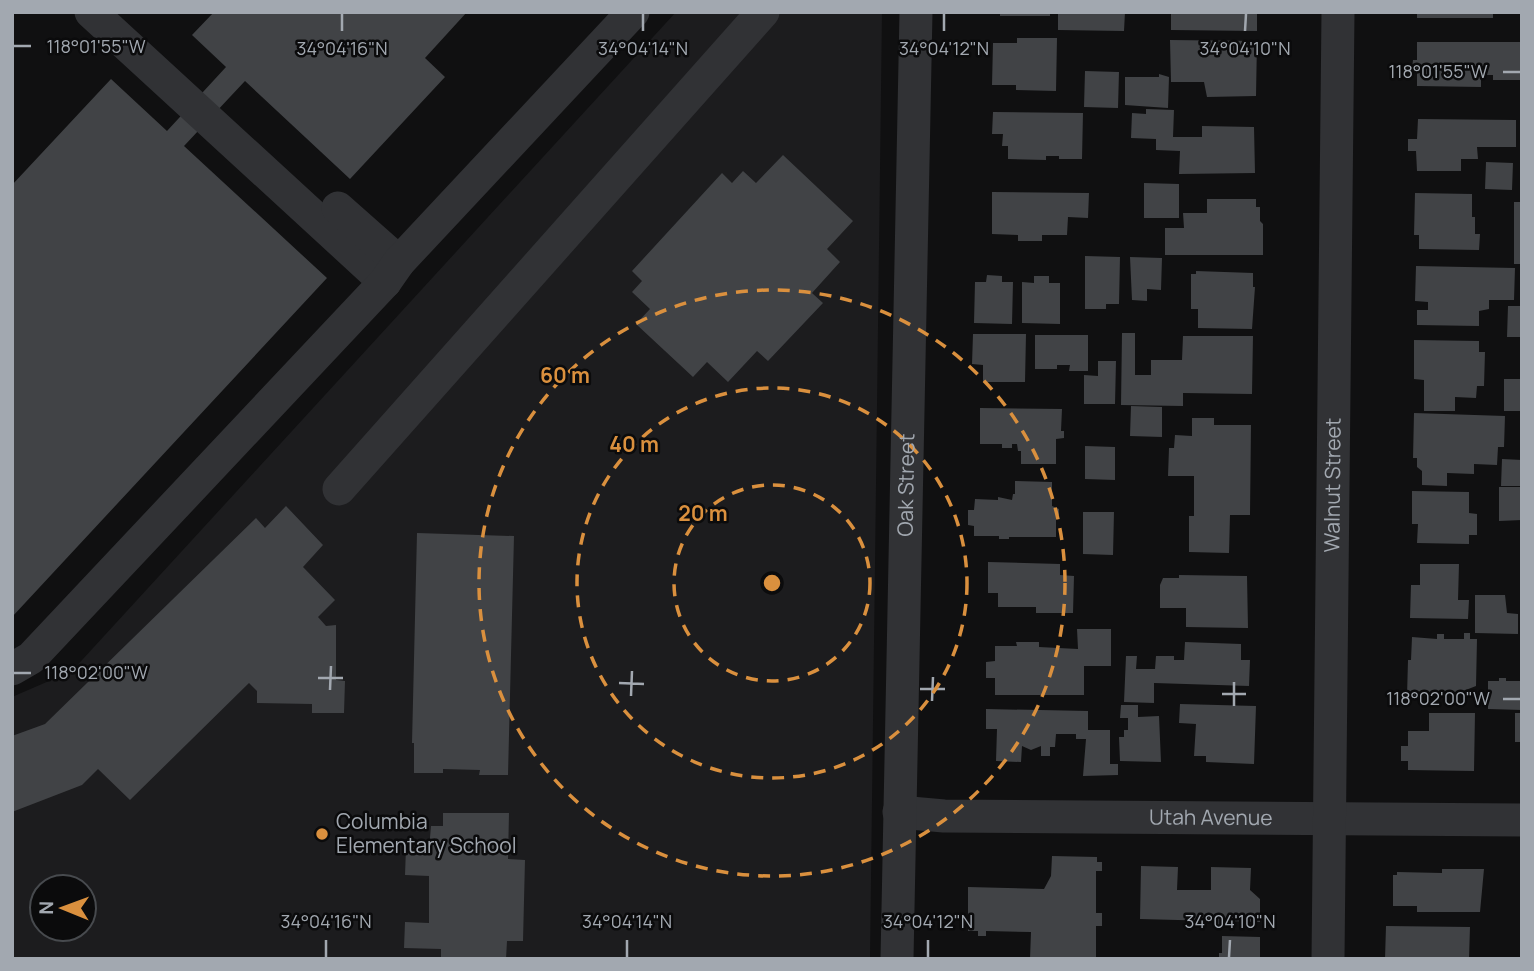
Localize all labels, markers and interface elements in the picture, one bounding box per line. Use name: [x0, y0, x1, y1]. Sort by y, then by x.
text: 118°01'55"W: [46, 34, 146, 58]
text: 34°04'16"N: [296, 36, 388, 60]
text: 34°04'14"N: [598, 36, 688, 60]
text: 34°04'12"N: [899, 36, 989, 60]
text: 34°04'10"N: [1200, 36, 1290, 60]
text: 118°01'55"W: [1388, 59, 1488, 83]
text: 60 m: [540, 361, 590, 389]
street label: Walnut Street: [1317, 418, 1347, 552]
text: 40 m: [609, 430, 659, 458]
street label: Oak Street: [890, 433, 921, 537]
text: 20 m: [678, 499, 728, 527]
centre of rings: [760, 571, 784, 595]
text: 118°02'00"W: [44, 660, 148, 684]
text: 118°02'00"W: [1386, 686, 1490, 710]
street label: Utah Avenue: [1149, 802, 1273, 831]
place label: Columbia Elementary School: [336, 807, 517, 859]
marker: Columbia Elementary School: [314, 826, 330, 842]
north arrow: [28, 873, 98, 943]
text: N: [33, 901, 59, 915]
text: 34°04'16"N: [280, 909, 372, 933]
text: 34°04'14"N: [582, 909, 672, 933]
text: 34°04'12"N: [883, 909, 973, 933]
text: 34°04'10"N: [1185, 909, 1275, 933]

